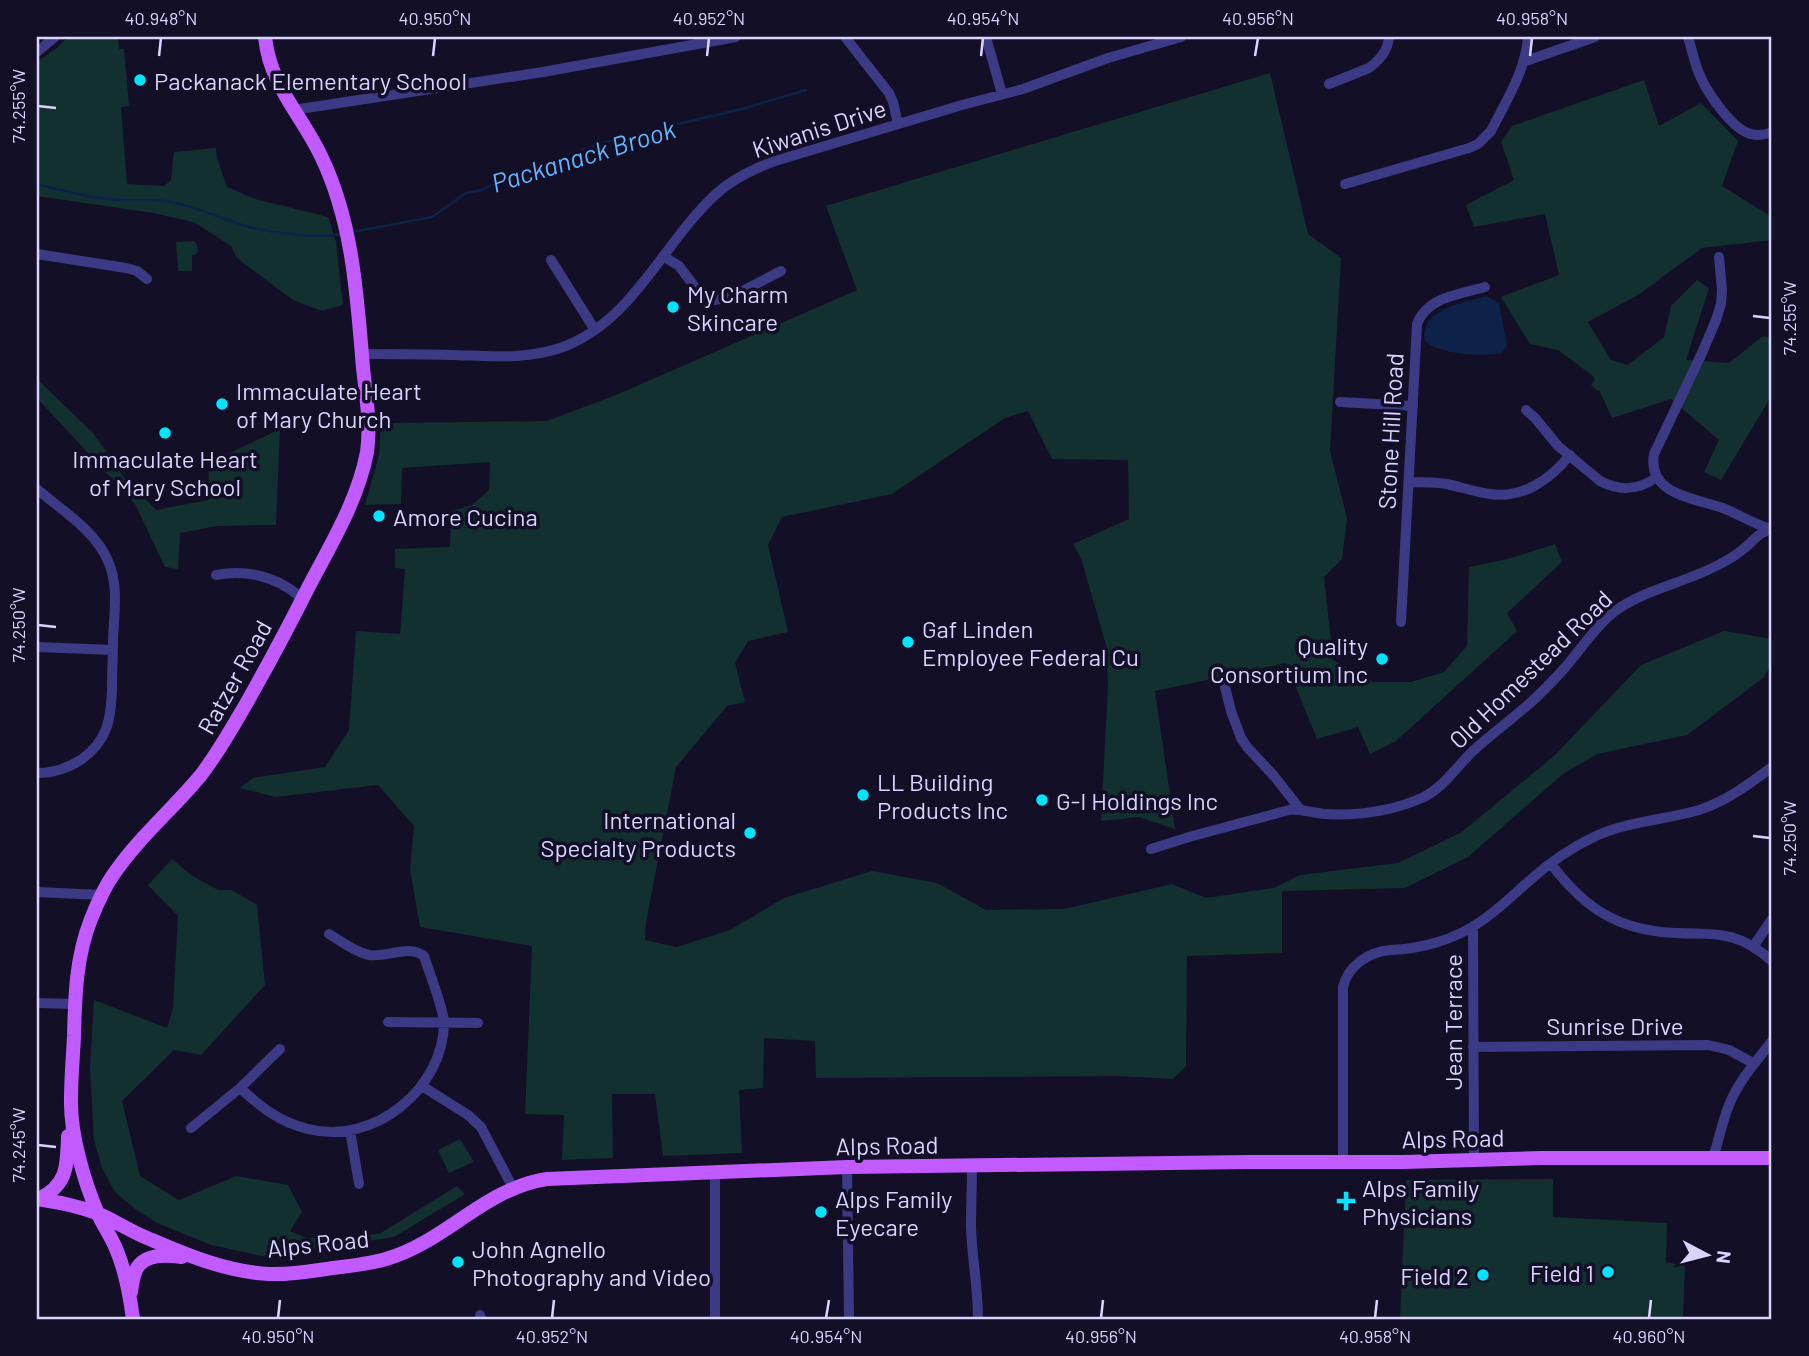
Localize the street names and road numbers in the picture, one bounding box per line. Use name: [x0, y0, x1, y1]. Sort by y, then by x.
street label: Kiwanis Drive: [748, 93, 890, 163]
street label: Stone Hill Road: [1371, 352, 1409, 510]
street label: Old Homestead Road: [1443, 584, 1617, 754]
street label: Ratzer Road: [191, 615, 277, 739]
street label: Jean Terrace: [1438, 954, 1467, 1090]
street label: Sunrise Drive: [1546, 1011, 1684, 1040]
street label: Alps Road: [1401, 1123, 1505, 1153]
street label: Alps Road: [835, 1130, 939, 1160]
street label: Alps Road: [265, 1223, 371, 1263]

